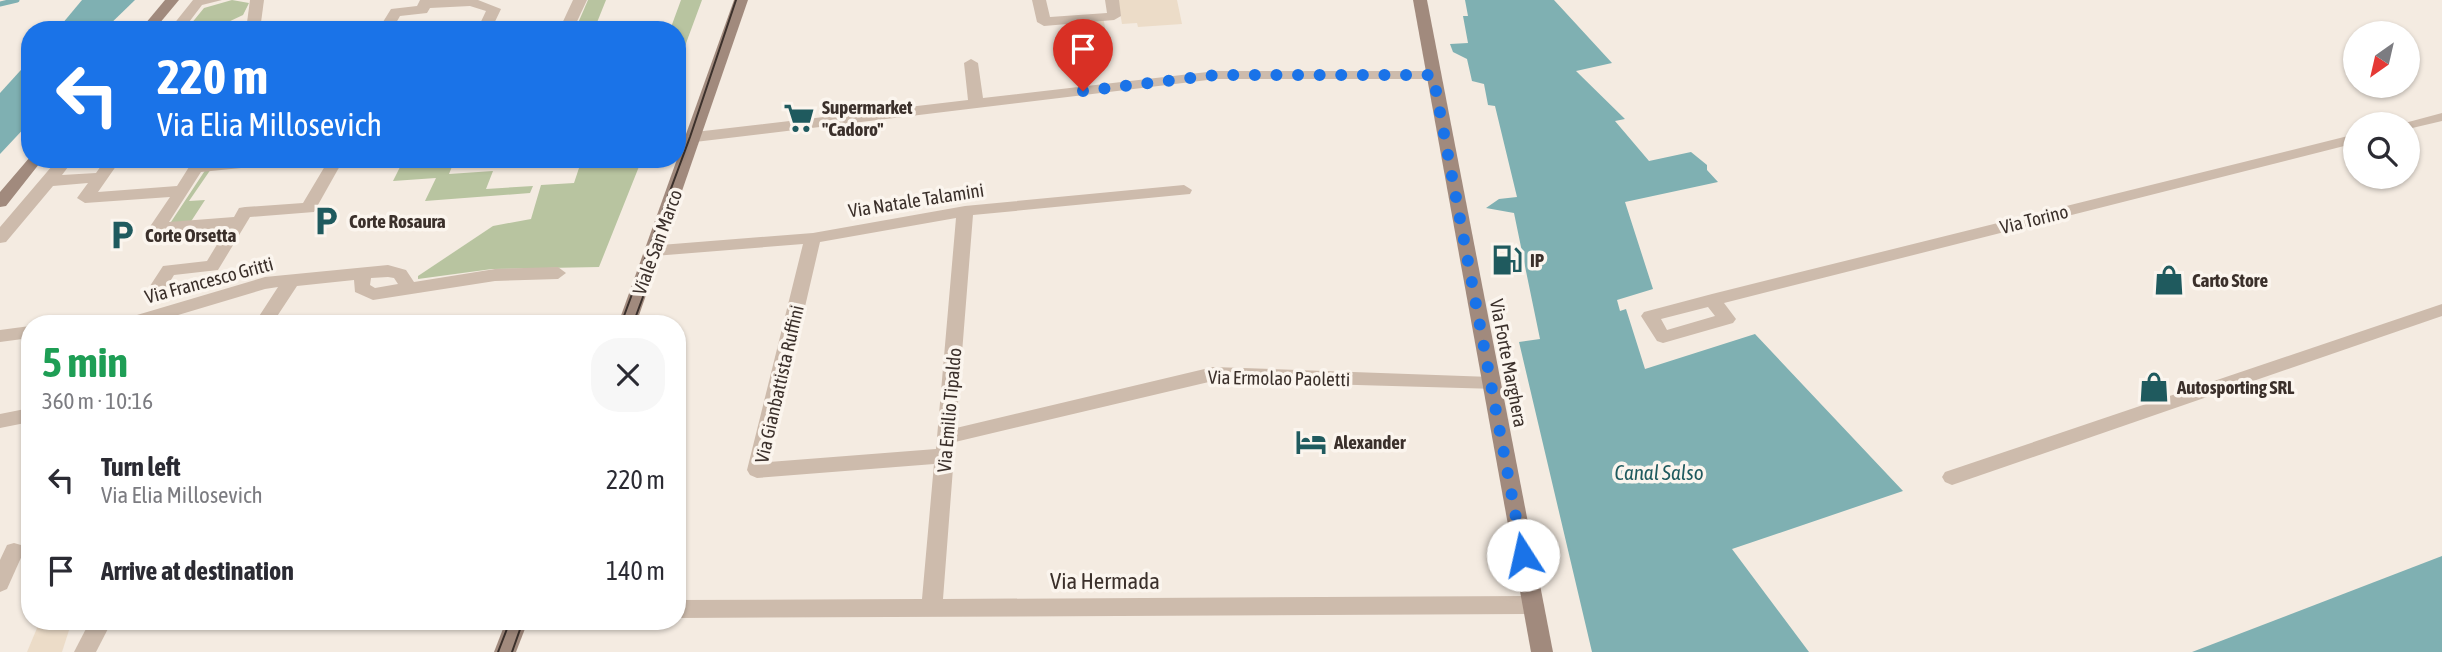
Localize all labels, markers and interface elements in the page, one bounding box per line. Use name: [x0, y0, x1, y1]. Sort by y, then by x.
pin: [1053, 19, 1113, 91]
north arrow: [2343, 21, 2420, 98]
map controls: [2343, 21, 2420, 189]
icon: arrive: [1064, 30, 1102, 68]
text: 220 m: [157, 48, 268, 104]
icon: left: [42, 49, 133, 140]
place label: Supermarket "Cadoro": [822, 96, 913, 140]
supermarket icon: Supermarket "Cadoro": [782, 101, 816, 135]
text: Via Elia Millosevich: [157, 106, 382, 143]
button: search: [2343, 112, 2420, 189]
street label: Via Natale Talamini: [847, 178, 985, 222]
street label: Viale San Marco: [628, 186, 686, 298]
street label: Via Torino: [1998, 200, 2070, 238]
parking icon: Corte Rosaura: [309, 204, 343, 238]
place label: Corte Rosaura: [349, 210, 446, 232]
parking icon: Corte Orsetta: [105, 218, 139, 252]
place label: Corte Orsetta: [145, 224, 236, 246]
fuel station icon: IP: [1490, 243, 1524, 277]
place label: IP: [1530, 249, 1545, 271]
street label: Via Francesco Gritti: [142, 252, 276, 308]
shop icon: Carto Store: [2152, 263, 2186, 297]
place label: Carto Store: [2192, 269, 2268, 291]
street label: Via Forte Marghera: [1486, 297, 1532, 429]
street label: Via Gianbattista Ruffini: [750, 303, 808, 465]
text: 5 min: [42, 338, 128, 386]
button: close: [591, 338, 665, 412]
street label: Via Emilio Tipaldo: [933, 347, 965, 473]
street label: Via Ermolao Paoletti: [1208, 366, 1350, 390]
shop icon: Autosporting SRL: [2137, 370, 2171, 404]
place label: Autosporting SRL: [2176, 376, 2295, 398]
text: 360 m · 10:16: [42, 388, 153, 414]
hotel icon: Alexander: [1294, 425, 1328, 459]
place label: Alexander: [1333, 431, 1406, 453]
text: Turn left: [101, 452, 181, 482]
water label: Canal Salso: [1614, 460, 1704, 484]
icon: left: [42, 461, 80, 499]
text: 220 m: [606, 465, 665, 495]
text: Via Elia Millosevich: [101, 482, 263, 508]
position arrow: [1486, 518, 1560, 592]
icon: arrive: [42, 552, 80, 590]
text: Arrive at destination: [101, 556, 294, 586]
text: 140 m: [606, 556, 665, 586]
street label: Via Hermada: [1050, 568, 1160, 594]

